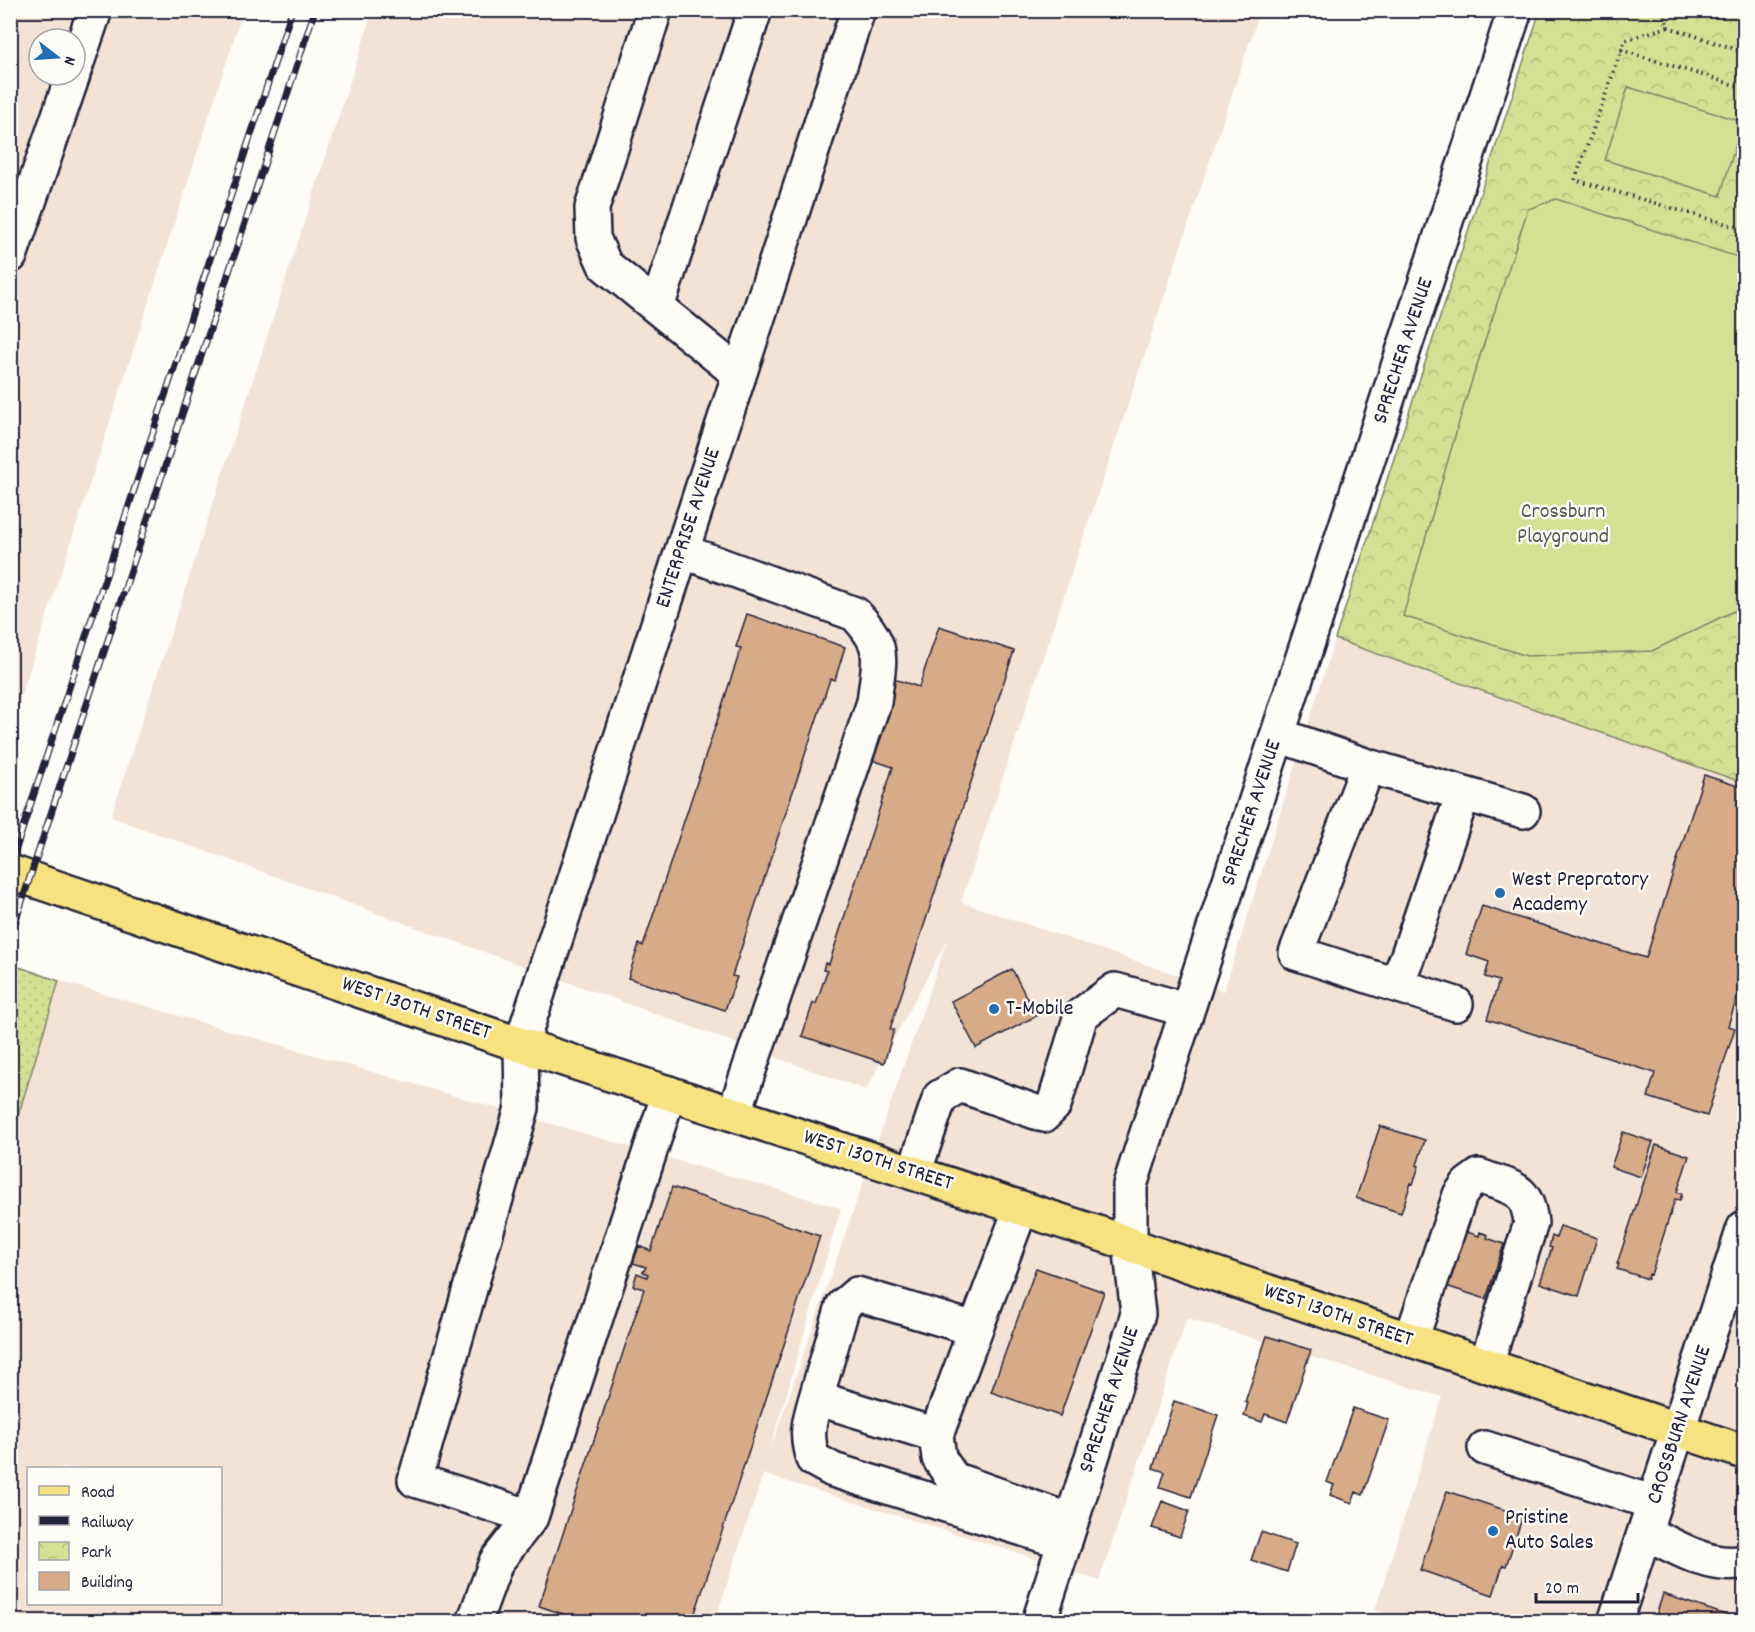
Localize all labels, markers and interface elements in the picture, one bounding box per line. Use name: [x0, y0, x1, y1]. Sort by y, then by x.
north arrow: [27, 27, 87, 87]
text: N: [57, 54, 81, 68]
street label: SPRECHER AVENUE: [1366, 274, 1442, 428]
street label: ENTERPRISE AVENUE: [649, 444, 729, 612]
park label: Crossburn Playground: [1517, 497, 1609, 553]
street label: SPRECHER AVENUE: [1214, 736, 1290, 890]
place label: West Prepratory Academy: [1512, 865, 1649, 921]
marker: West Prepratory Academy: [1493, 886, 1507, 900]
street label: WEST 130TH STREET: [337, 969, 495, 1049]
place label: T-Mobile: [1006, 994, 1073, 1025]
marker: T-Mobile: [987, 1002, 1001, 1016]
street label: WEST 130TH STREET: [799, 1122, 957, 1200]
street label: WEST 130TH STREET: [1259, 1276, 1417, 1356]
street label: SPRECHER AVENUE: [1072, 1323, 1148, 1477]
street label: CROSSBURN AVENUE: [1640, 1342, 1720, 1508]
legend: [27, 1467, 222, 1605]
text: Road: [81, 1481, 115, 1506]
place label: Pristine Auto Sales: [1505, 1503, 1594, 1559]
text: Railway: [81, 1511, 134, 1536]
marker: Pristine Auto Sales: [1486, 1524, 1500, 1538]
text: Park: [81, 1541, 112, 1566]
scale bar: [1536, 1566, 1638, 1604]
text: Building: [81, 1571, 133, 1596]
text: 20 m: [1545, 1577, 1579, 1602]

